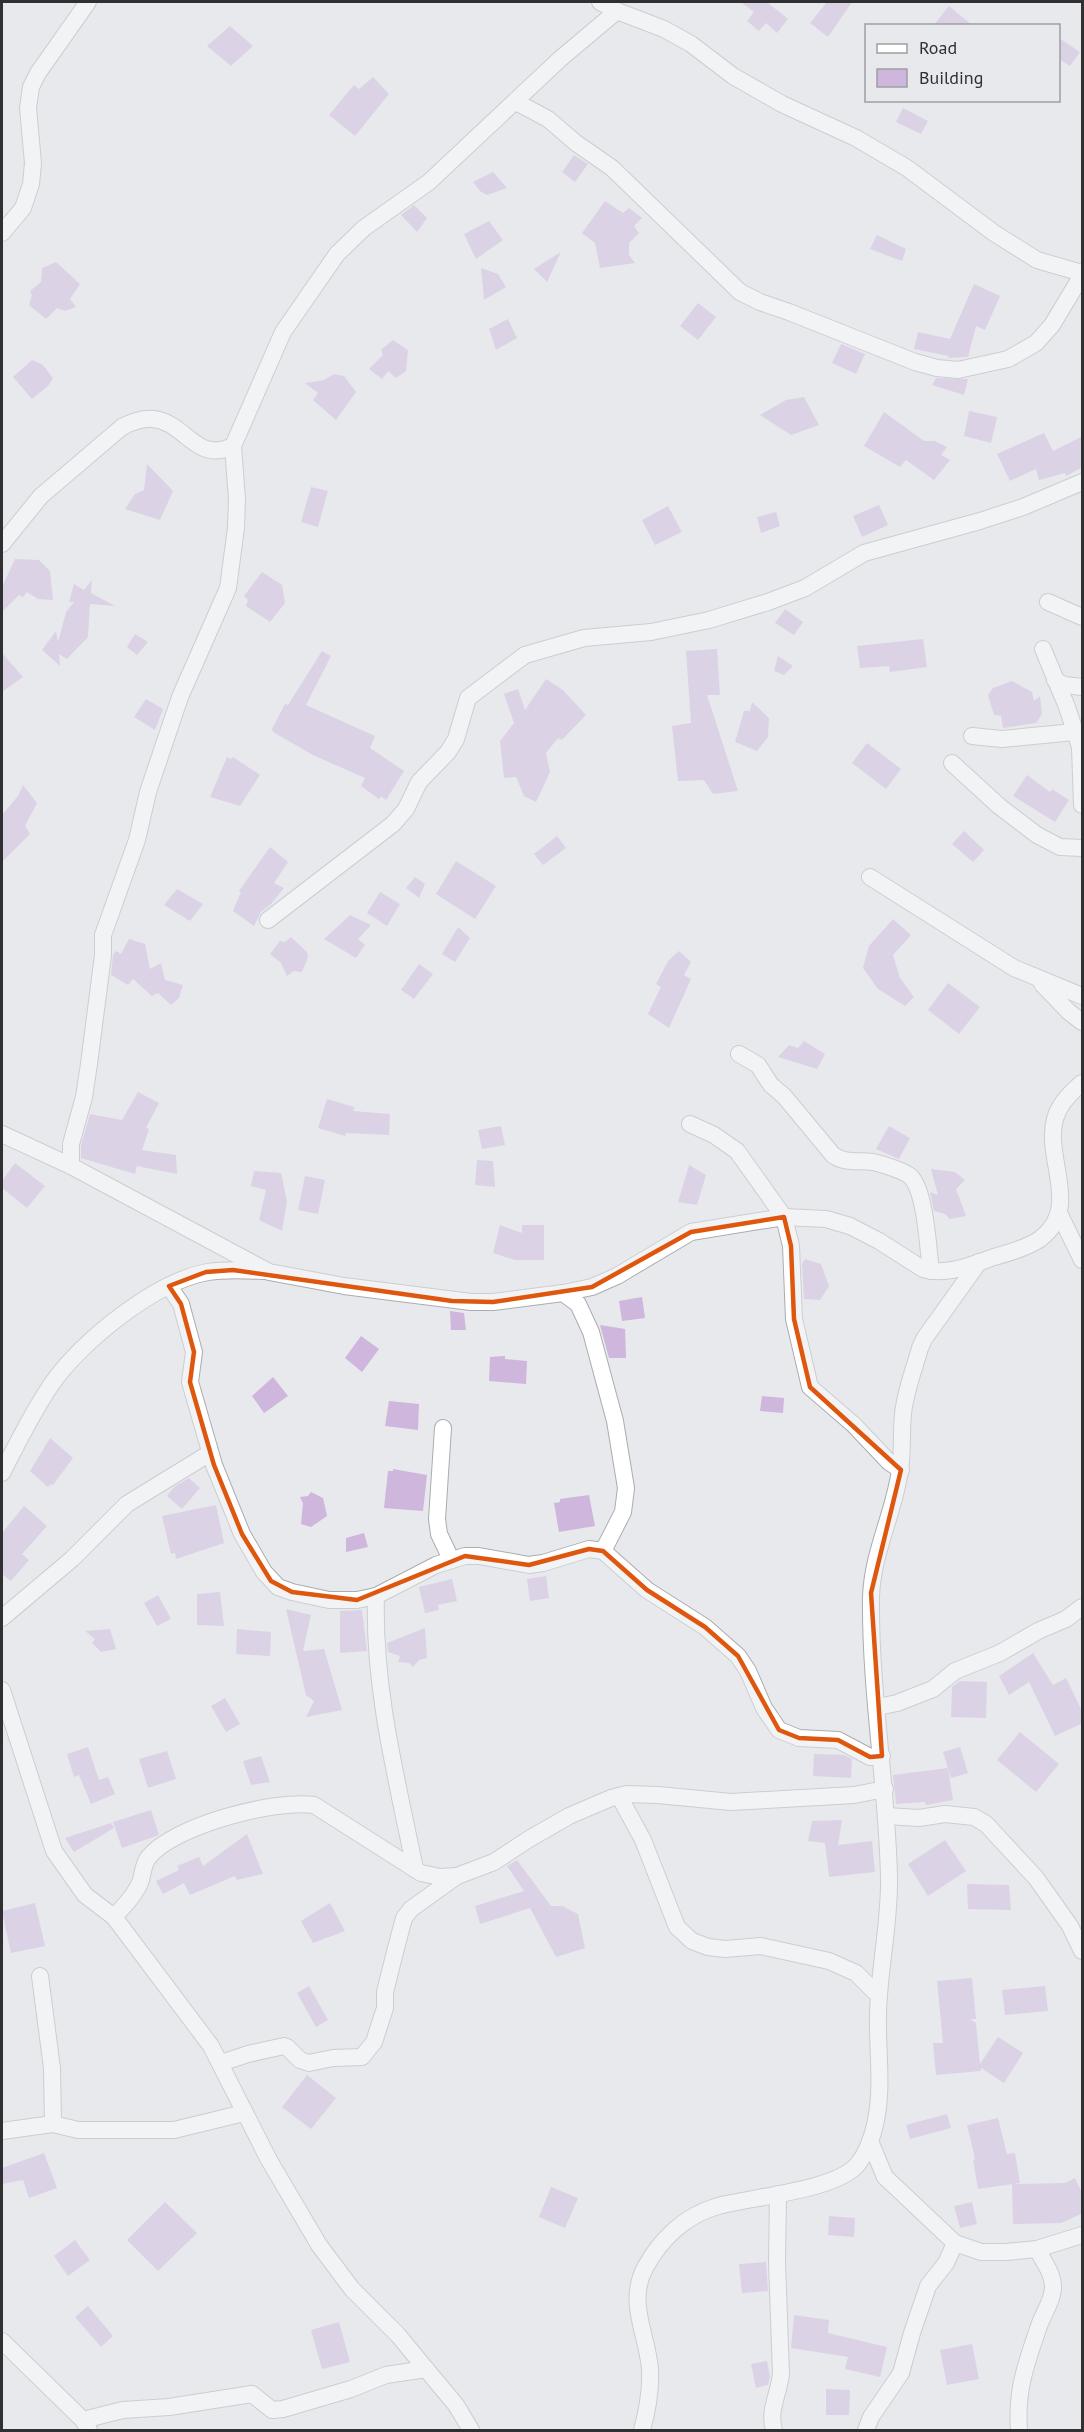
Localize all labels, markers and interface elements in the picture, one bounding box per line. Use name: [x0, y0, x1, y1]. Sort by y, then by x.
legend: [865, 24, 1060, 102]
text: Road: [919, 36, 957, 59]
text: Building: [919, 66, 983, 89]

